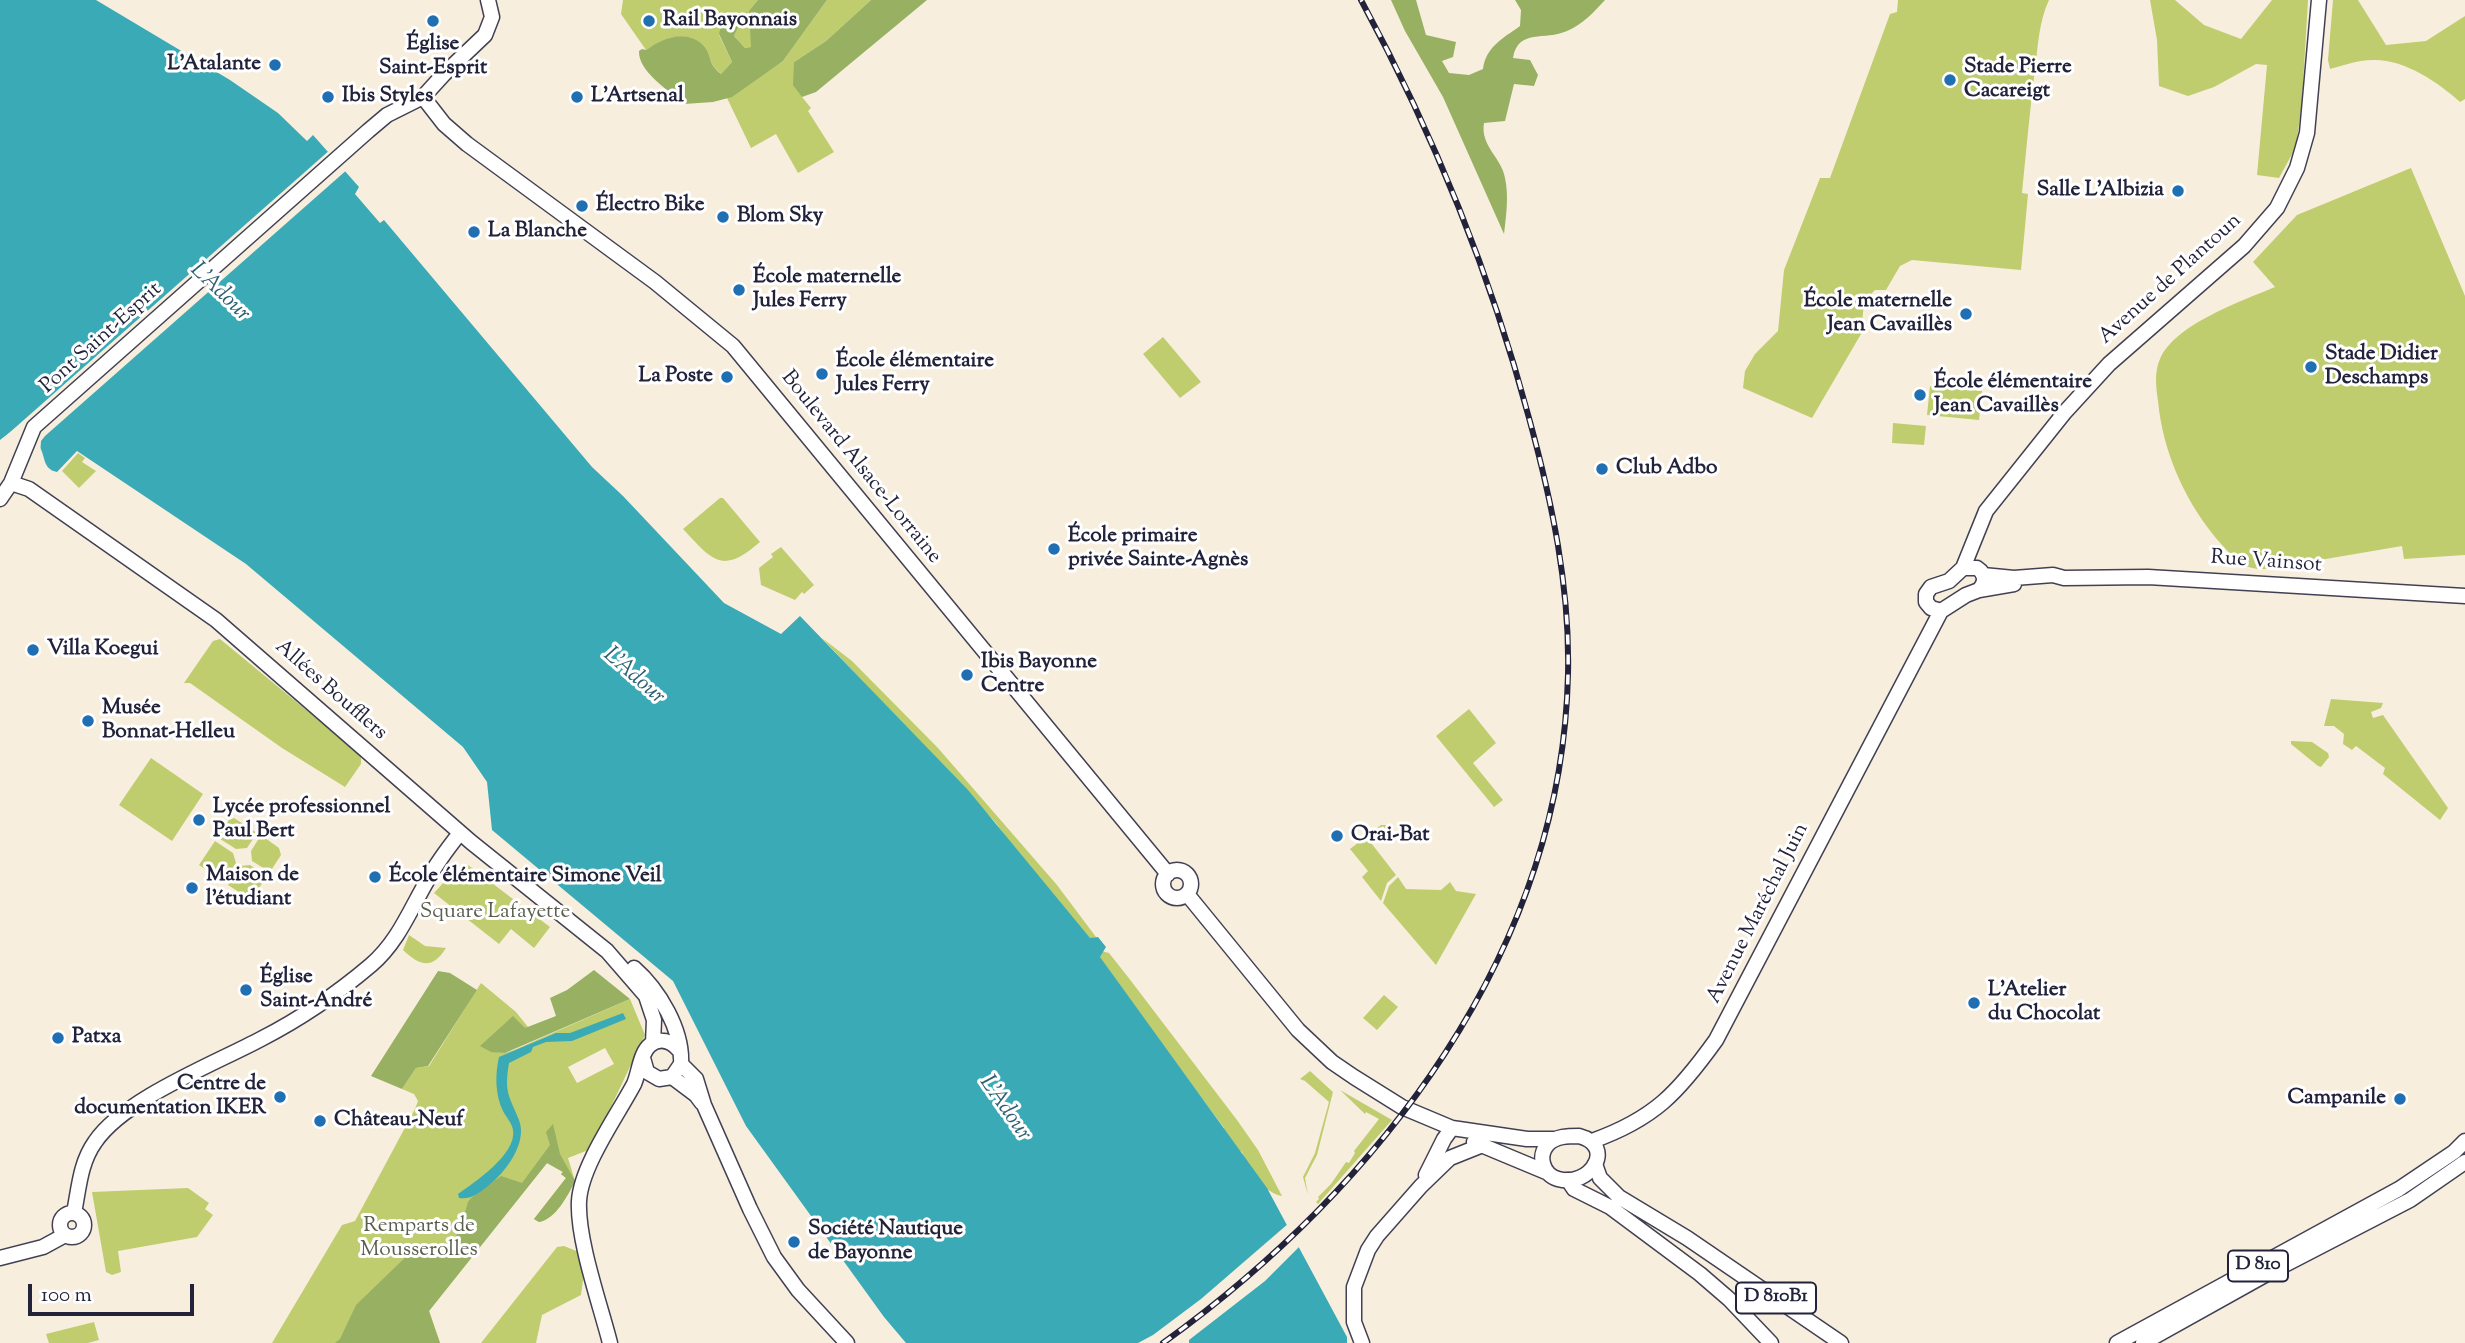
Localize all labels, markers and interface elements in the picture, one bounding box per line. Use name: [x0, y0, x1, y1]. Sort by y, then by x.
place label: Rail Bayonnais: [663, 8, 797, 34]
marker: Église Saint-Esprit: [425, 13, 441, 29]
marker: Rail Bayonnais: [641, 13, 657, 29]
place label: Église Saint-Esprit: [379, 32, 487, 82]
place label: L'Atalante: [167, 52, 261, 78]
place label: Stade Pierre Cacareigt: [1964, 55, 2072, 105]
marker: L'Atalante: [267, 57, 283, 73]
marker: Stade Pierre Cacareigt: [1942, 72, 1958, 88]
place label: Ibis Styles: [342, 84, 433, 110]
place label: L'Artsenal: [591, 84, 684, 110]
marker: Ibis Styles: [320, 89, 336, 105]
marker: L'Artsenal: [569, 89, 585, 105]
place label: Salle L'Albizia: [2037, 178, 2164, 204]
marker: Salle L'Albizia: [2170, 183, 2186, 199]
place label: Électro Bike: [596, 193, 705, 219]
marker: Électro Bike: [574, 198, 590, 214]
place label: Blom Sky: [737, 204, 823, 230]
marker: Blom Sky: [715, 209, 731, 225]
street label: Avenue de Plantoun: [2094, 209, 2248, 351]
place label: La Blanche: [488, 219, 587, 245]
marker: La Blanche: [466, 224, 482, 240]
water label: L'Adour: [183, 258, 255, 328]
place label: École maternelle Jules Ferry: [753, 265, 901, 315]
street label: Pont Saint-Esprit: [36, 278, 168, 400]
marker: École maternelle Jules Ferry: [731, 282, 747, 298]
place label: École maternelle Jean Cavaillès: [1804, 289, 1952, 339]
marker: École maternelle Jean Cavaillès: [1958, 306, 1974, 322]
place label: Stade Didier Deschamps: [2325, 342, 2438, 392]
place label: École élémentaire Jules Ferry: [836, 349, 994, 399]
marker: Stade Didier Deschamps: [2303, 359, 2319, 375]
place label: La Poste: [639, 364, 713, 390]
street label: Boulevard Alsace-Lorraine: [774, 366, 946, 570]
marker: École élémentaire Jules Ferry: [814, 366, 830, 382]
marker: La Poste: [719, 369, 735, 385]
place label: École élémentaire Jean Cavaillès: [1934, 370, 2092, 420]
marker: École élémentaire Jean Cavaillès: [1912, 387, 1928, 403]
place label: Club Adbo: [1616, 456, 1717, 482]
marker: Club Adbo: [1594, 461, 1610, 477]
place label: École primaire privée Sainte-Agnès: [1068, 524, 1248, 574]
marker: École primaire privée Sainte-Agnès: [1046, 541, 1062, 557]
street label: Rue Vainsot: [2210, 547, 2322, 579]
street label: Allées Boufflers: [269, 635, 391, 747]
place label: Villa Koegui: [47, 637, 158, 663]
marker: Villa Koegui: [25, 642, 41, 658]
water label: L'Adour: [596, 642, 670, 712]
place label: Ibis Bayonne Centre: [981, 650, 1097, 700]
marker: Ibis Bayonne Centre: [959, 667, 975, 683]
place label: Musée Bonnat-Helleu: [102, 696, 235, 746]
marker: Musée Bonnat-Helleu: [80, 713, 96, 729]
place label: Lycée professionnel Paul Bert: [213, 795, 390, 845]
marker: Lycée professionnel Paul Bert: [191, 812, 207, 828]
street label: Avenue Maréchal Juin: [1703, 820, 1815, 1008]
place label: Orai-Bat: [1351, 823, 1429, 849]
marker: Orai-Bat: [1329, 828, 1345, 844]
place label: Maison de l'étudiant: [206, 863, 299, 913]
place label: École élémentaire Simone Veil: [389, 864, 662, 890]
marker: École élémentaire Simone Veil: [367, 869, 383, 885]
marker: Maison de l'étudiant: [184, 880, 200, 896]
park label: Square Lafayette: [420, 900, 570, 926]
place label: Église Saint-André: [260, 965, 372, 1015]
place label: L'Atelier du Chocolat: [1988, 978, 2100, 1028]
marker: Église Saint-André: [238, 982, 254, 998]
marker: L'Atelier du Chocolat: [1966, 995, 1982, 1011]
place label: Patxa: [72, 1025, 121, 1051]
marker: Patxa: [50, 1030, 66, 1046]
water label: L'Adour: [972, 1071, 1036, 1147]
place label: Centre de documentation IKER: [74, 1072, 266, 1122]
place label: Campanile: [2287, 1086, 2386, 1112]
marker: Centre de documentation IKER: [272, 1089, 288, 1105]
marker: Campanile: [2392, 1091, 2408, 1107]
place label: Château-Neuf: [334, 1108, 464, 1134]
marker: Château-Neuf: [312, 1113, 328, 1129]
park label: Remparts de Mousserolles: [360, 1214, 478, 1264]
place label: Société Nautique de Bayonne: [808, 1217, 963, 1267]
marker: Société Nautique de Bayonne: [786, 1234, 802, 1250]
road number: D 810: [2228, 1250, 2288, 1282]
scale bar: [32, 1270, 198, 1314]
text: 100 m: [41, 1281, 92, 1311]
road number: D 810B1: [1736, 1282, 1816, 1314]

